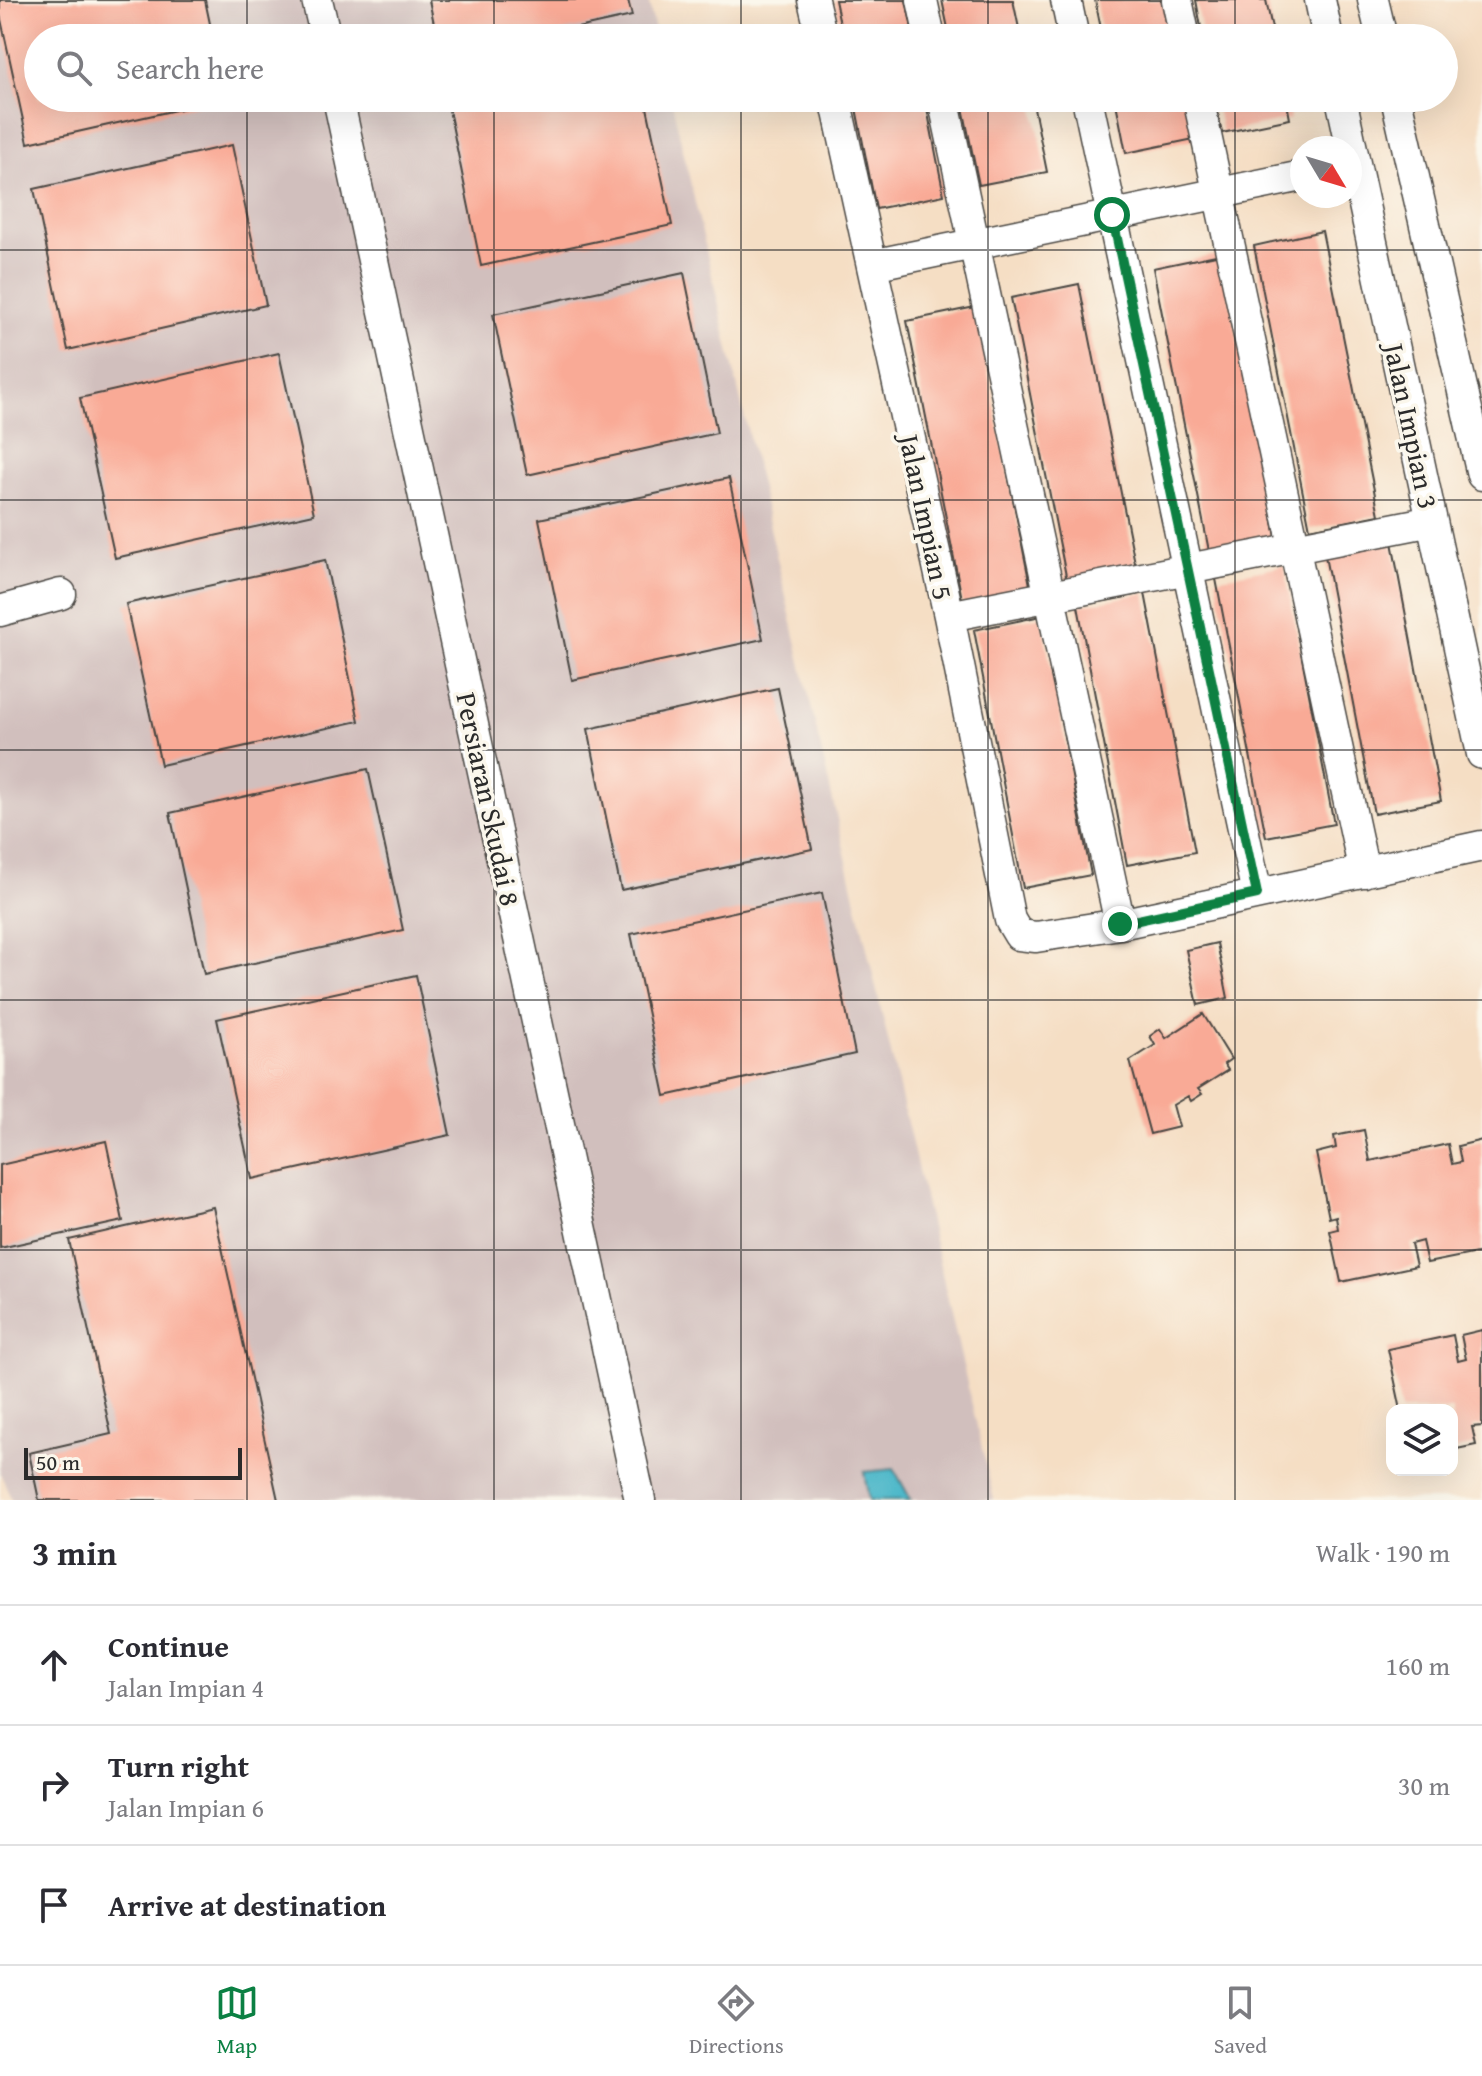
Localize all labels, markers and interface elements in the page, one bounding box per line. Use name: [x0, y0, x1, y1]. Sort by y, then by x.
search box: [24, 24, 1458, 112]
icon: search: [52, 46, 96, 90]
text: Search here: [116, 46, 264, 90]
north arrow: [1290, 136, 1362, 208]
route start: [1094, 197, 1130, 233]
street label: Jalan Impian 3: [1374, 337, 1450, 512]
street label: Jalan Impian 5: [889, 428, 965, 603]
street label: Persiaran Skudai 8: [446, 689, 532, 909]
route end: [1102, 906, 1138, 942]
map controls: [1386, 1404, 1458, 1476]
button: layers: [1386, 1404, 1458, 1476]
scale bar: [24, 1444, 242, 1480]
text: 50 m: [36, 1446, 80, 1478]
text: 3 min: [32, 1528, 117, 1577]
text: Walk · 190 m: [1316, 1533, 1450, 1572]
text: Continue: [108, 1624, 229, 1668]
icon: ahead: [32, 1643, 76, 1687]
text: 160 m: [1385, 1646, 1450, 1685]
text: Jalan Impian 4: [108, 1668, 264, 1707]
text: Turn right: [108, 1744, 249, 1788]
icon: right: [32, 1763, 76, 1807]
text: 30 m: [1398, 1766, 1450, 1805]
text: Jalan Impian 6: [108, 1788, 264, 1827]
icon: arrive: [32, 1883, 76, 1927]
text: Arrive at destination: [108, 1883, 386, 1927]
tab: Map: [215, 1981, 259, 2061]
tab: Directions: [689, 1981, 784, 2061]
tab: Saved: [1214, 1981, 1267, 2061]

